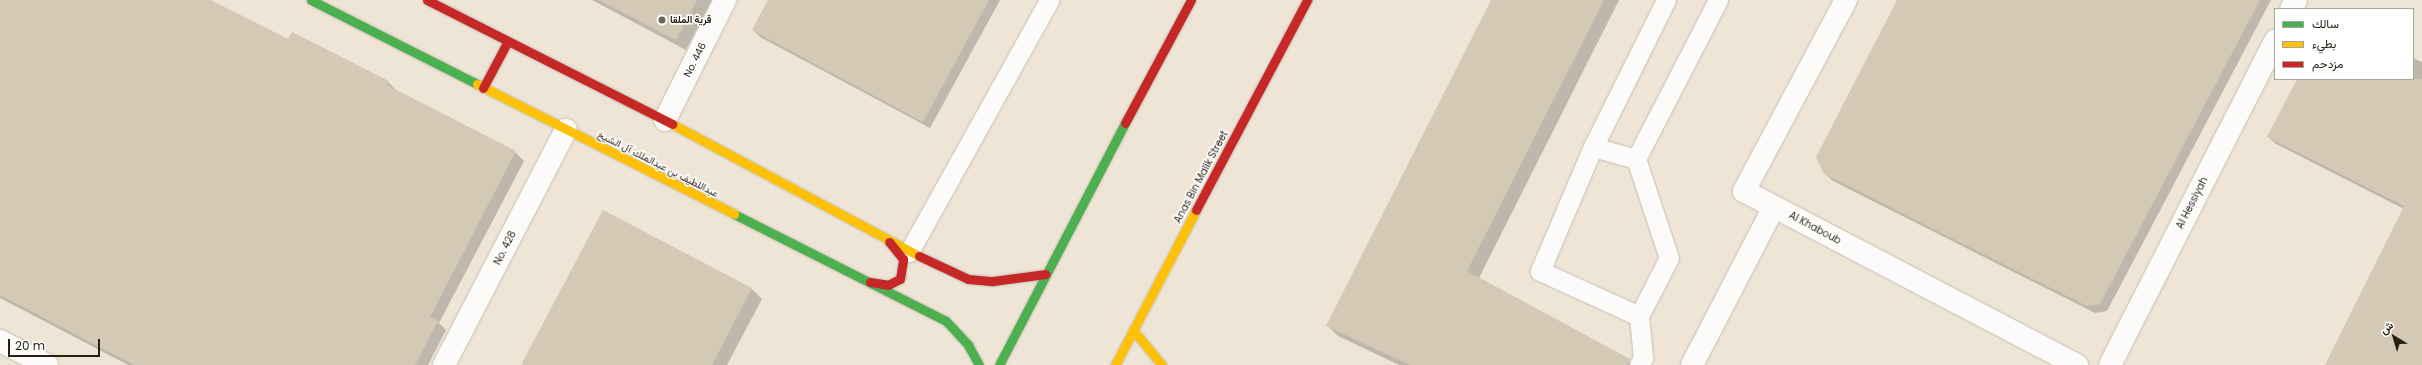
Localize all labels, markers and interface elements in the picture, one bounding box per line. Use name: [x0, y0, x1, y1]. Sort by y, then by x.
legend: [2274, 8, 2414, 80]
place label: قرية الملقا: [670, 14, 712, 26]
marker: قرية الملقا: [657, 15, 667, 25]
text: سالك: [2312, 15, 2339, 32]
text: بطيء: [2312, 35, 2336, 52]
street label: No. 446: [681, 41, 709, 79]
text: مزدحم: [2312, 55, 2343, 72]
street label: عبداللطيف بن عبدالملك آل الشيخ: [596, 128, 720, 200]
street label: Anas Bin Malik Street: [1172, 129, 1230, 225]
street label: Al Hessiyah: [2174, 175, 2210, 231]
street label: Al Khaboub: [1787, 209, 1843, 247]
street label: No. 428: [491, 229, 519, 267]
north arrow: [2374, 317, 2414, 357]
text: ش: [2376, 317, 2397, 338]
scale bar: [10, 331, 102, 357]
text: 20 m: [15, 337, 45, 354]

